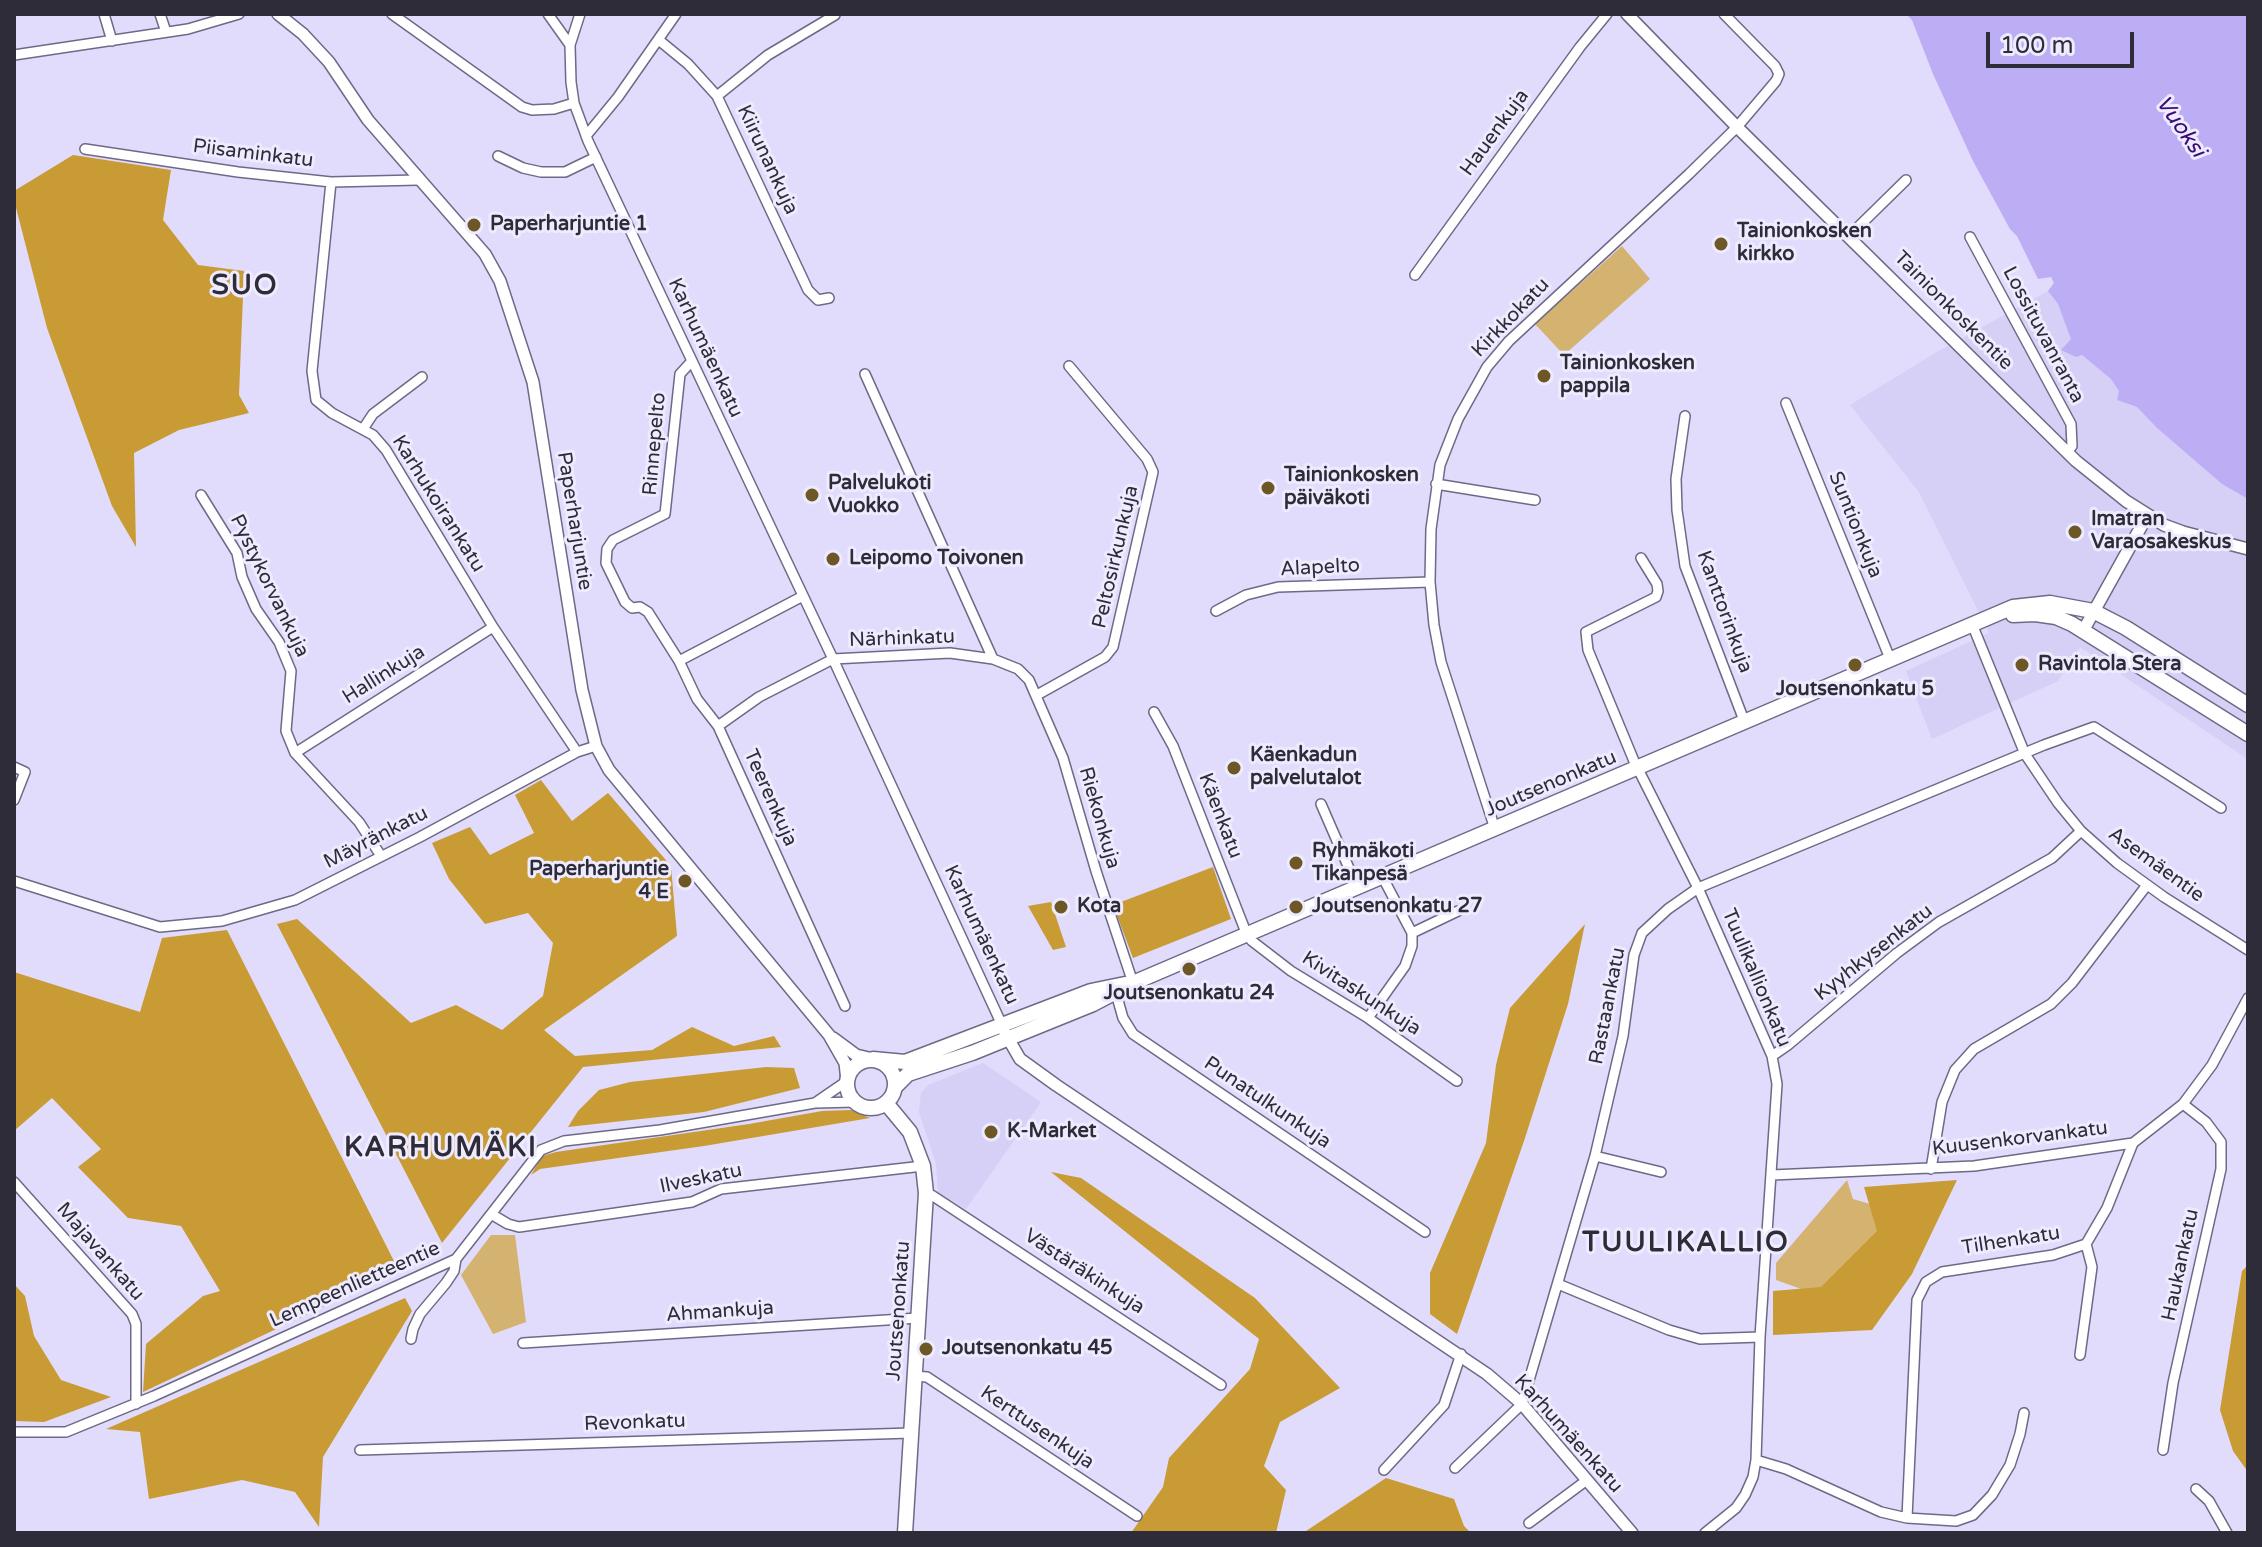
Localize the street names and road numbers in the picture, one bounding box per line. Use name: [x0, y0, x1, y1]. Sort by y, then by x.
street label: Hauenkuja: [1456, 85, 1534, 181]
street label: Kiirunankuja: [731, 101, 803, 219]
street label: Piisaminkatu: [191, 135, 315, 173]
street label: Tainionkoskentie: [1888, 246, 2018, 376]
street label: Lossituvanranta: [1997, 263, 2089, 407]
street label: Kirkkokatu: [1467, 273, 1555, 363]
street label: Karhumäenkatu: [662, 274, 748, 422]
street label: Rinnepelto: [639, 391, 671, 497]
street label: Karhukoirankatu: [386, 431, 490, 577]
street label: Paperharjuntie: [551, 450, 597, 592]
street label: Suntionkuja: [1823, 468, 1887, 582]
street label: Peltosirkunkuja: [1088, 483, 1144, 631]
street label: Pystykorvankuja: [224, 511, 314, 661]
street label: Kanttorinkuja: [1691, 548, 1757, 676]
street label: Alapelto: [1280, 554, 1360, 582]
street label: Närhinkatu: [849, 625, 955, 653]
street label: Hallinkuja: [338, 640, 430, 710]
street label: Teerenkuja: [738, 746, 802, 850]
street label: Joutsenonkatu: [1482, 746, 1620, 822]
street label: Riekonkuja: [1073, 764, 1125, 872]
street label: Käenkatu: [1193, 770, 1247, 862]
street label: Mäyränkatu: [320, 801, 432, 875]
street label: Asemäentie: [2103, 822, 2209, 908]
street label: Karhumäenkatu: [938, 861, 1024, 1009]
street label: Kyyhkysenkatu: [1810, 899, 1938, 1007]
street label: Tuulikallionkatu: [1716, 905, 1796, 1051]
street label: Rastaankatu: [1585, 945, 1631, 1067]
street label: Kivitaskunkuja: [1297, 947, 1425, 1041]
street label: Punatulkunkuja: [1199, 1052, 1335, 1154]
street label: Kuusenkorvankatu: [1931, 1116, 2109, 1162]
street label: Ilveskatu: [658, 1159, 744, 1199]
street label: Majavankatu: [51, 1198, 149, 1306]
street label: Haukankatu: [2157, 1207, 2205, 1323]
street label: Tilhenkatu: [1960, 1221, 2062, 1261]
street label: Västäräkinkuja: [1019, 1224, 1149, 1320]
street label: Lempeenlietteentie: [266, 1237, 444, 1333]
street label: Joutsenonkatu: [882, 1240, 916, 1382]
street label: Ahmankuja: [665, 1296, 775, 1328]
street label: Karhumäenkatu: [1508, 1370, 1628, 1498]
street label: Kerttusenkuja: [975, 1381, 1099, 1475]
street label: Revonkatu: [584, 1409, 686, 1437]

